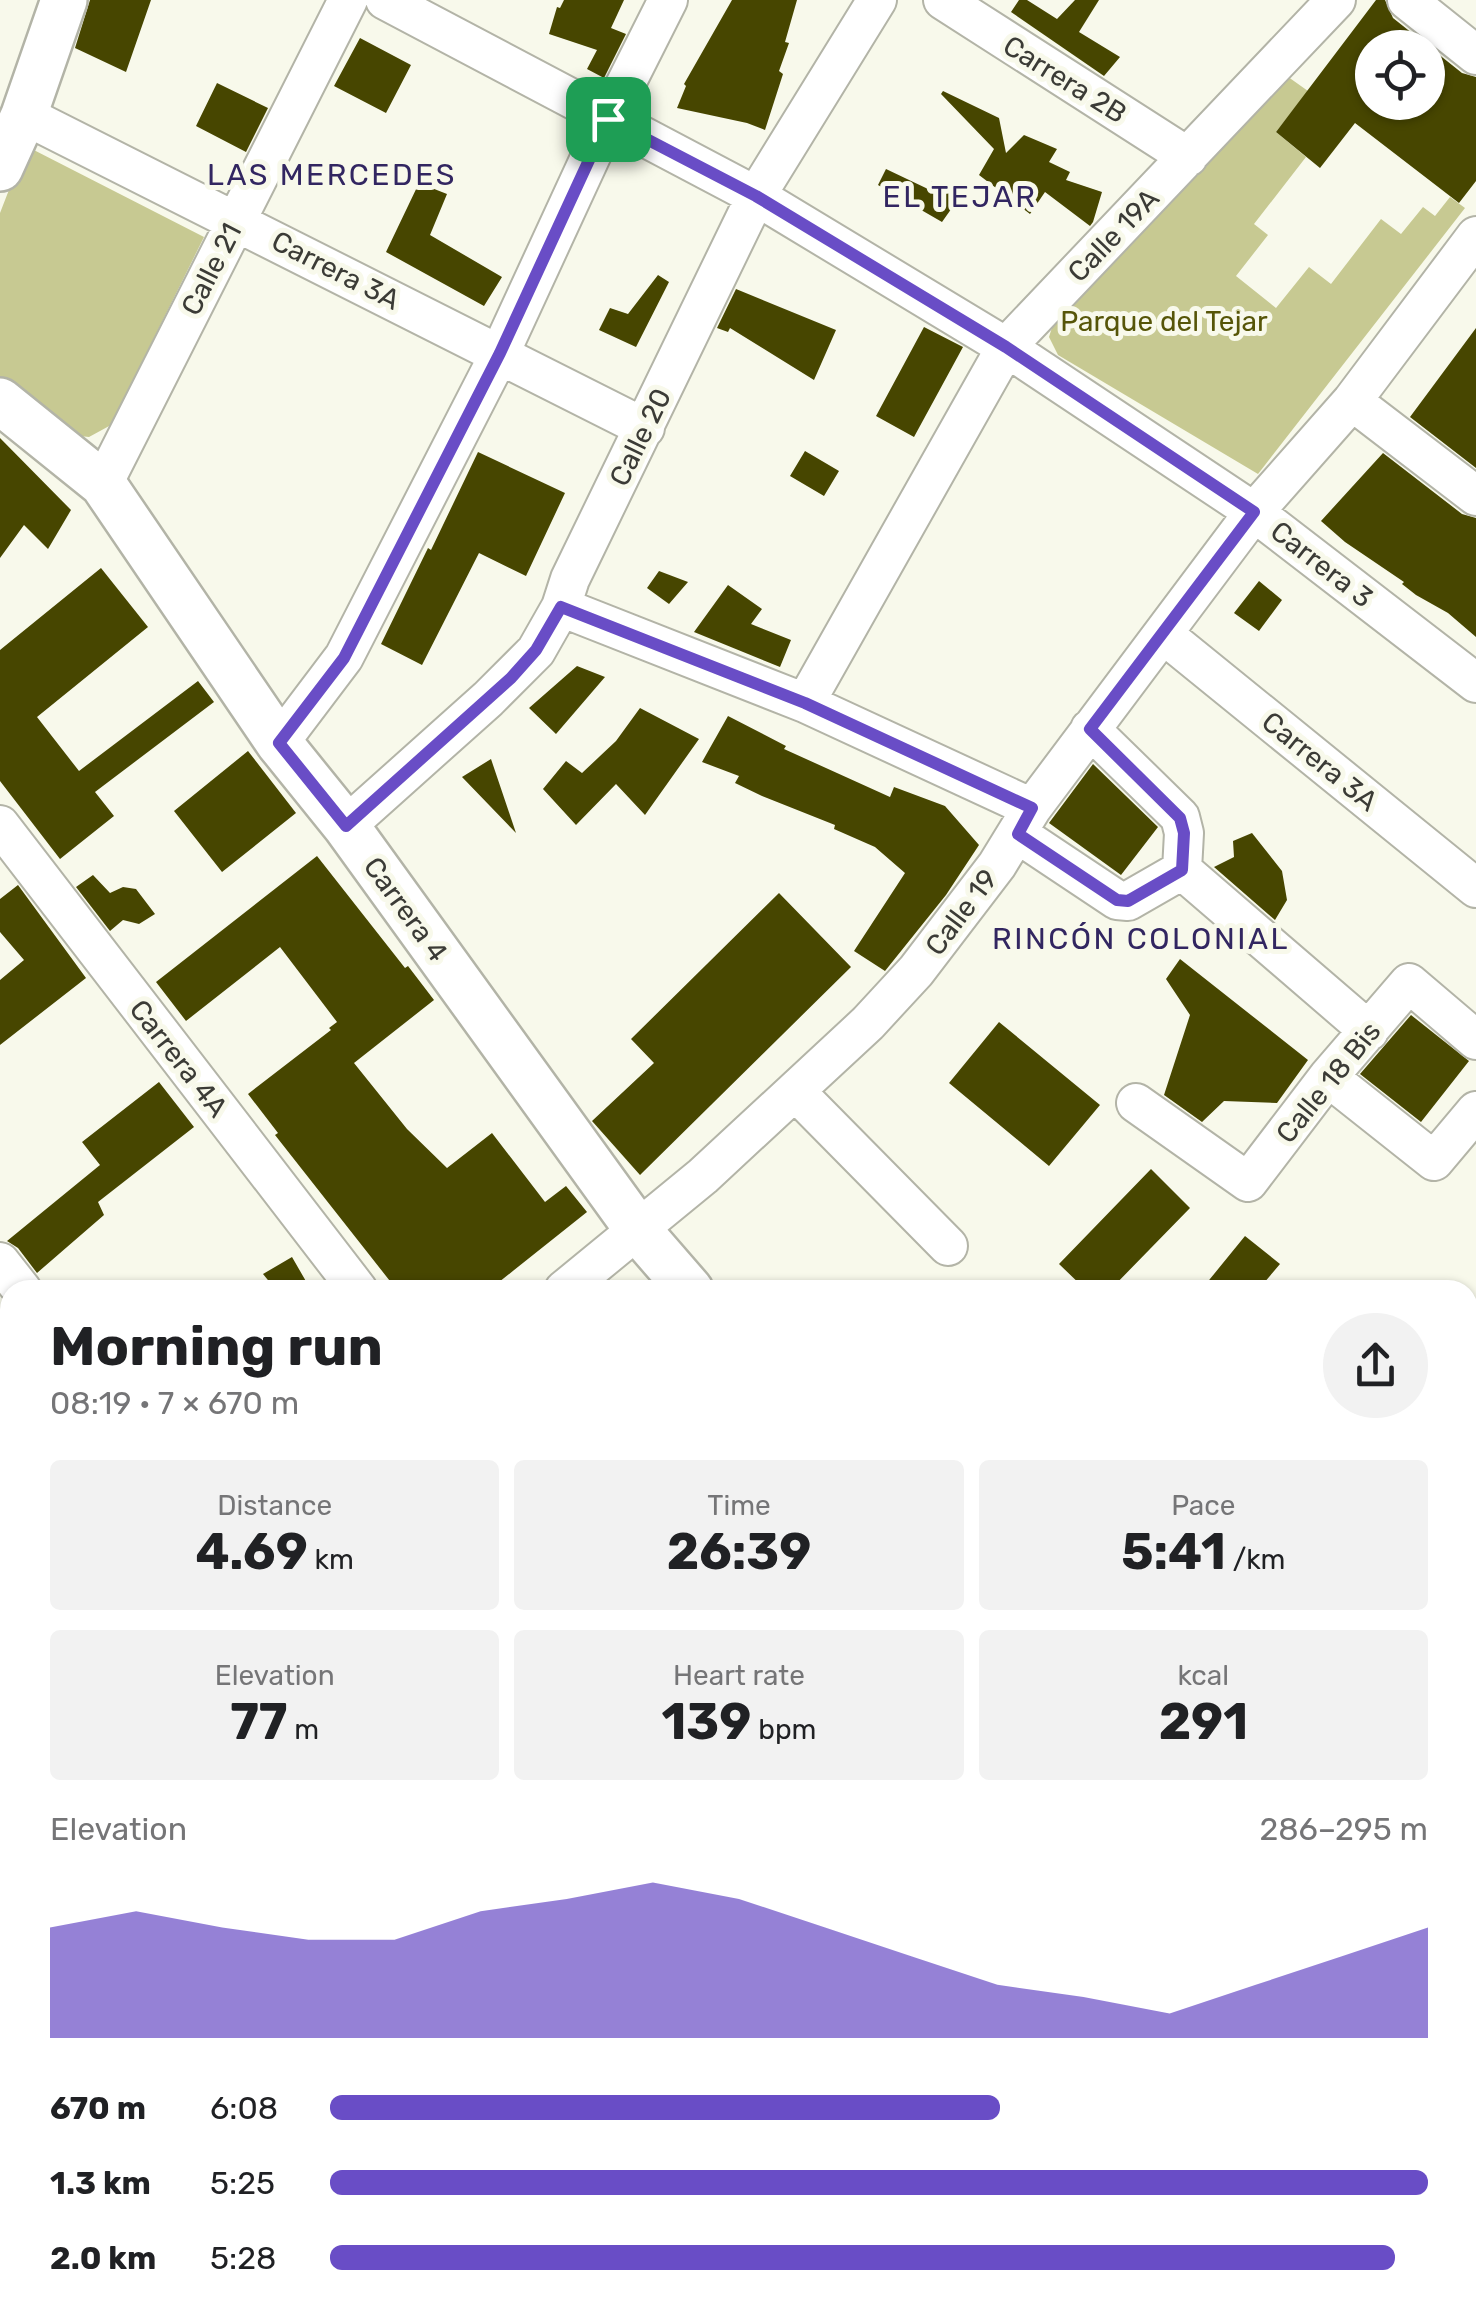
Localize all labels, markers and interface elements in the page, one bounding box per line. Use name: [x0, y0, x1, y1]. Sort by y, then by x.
street label: Carrera 2B: [997, 29, 1132, 130]
map controls: [1355, 30, 1445, 120]
button: locate: [1355, 30, 1445, 120]
pin: [566, 77, 651, 162]
icon: arrive: [581, 92, 636, 147]
district label: LAS MERCEDES: [207, 157, 457, 193]
district label: EL TEJAR: [883, 179, 1037, 215]
street label: Calle 19A: [1061, 182, 1166, 289]
street label: Calle 21: [174, 218, 249, 321]
street label: Carrera 3A: [266, 224, 405, 317]
park label: Parque del Tejar: [1060, 305, 1268, 338]
street label: Calle 20: [603, 383, 678, 491]
street label: Carrera 3: [1264, 514, 1379, 614]
street label: Carrera 3A: [1255, 705, 1384, 818]
street label: Carrera 4: [357, 851, 454, 968]
street label: Calle 19: [918, 863, 1004, 962]
district label: RINCÓN COLONIAL: [992, 921, 1290, 957]
street label: Carrera 4A: [123, 993, 235, 1124]
street label: Calle 18 Bis: [1269, 1015, 1387, 1150]
button: share: [1323, 1313, 1428, 1418]
text: Morning run: [50, 1314, 383, 1379]
text: 08:19 · 7 × 670 m: [50, 1384, 299, 1422]
text: Distance: [217, 1489, 332, 1522]
text: Time: [707, 1489, 771, 1522]
text: Pace: [1171, 1489, 1235, 1522]
text: 4.69: [195, 1522, 308, 1582]
text: 26:39: [667, 1522, 811, 1582]
text: 5:41: [1121, 1522, 1226, 1582]
text: km: [308, 1543, 354, 1576]
text: /km: [1226, 1543, 1286, 1576]
text: Elevation: [215, 1659, 335, 1692]
text: Heart rate: [673, 1659, 805, 1692]
text: kcal: [1178, 1659, 1229, 1692]
text: 77: [230, 1692, 287, 1752]
text: 139: [662, 1692, 751, 1752]
text: 291: [1159, 1692, 1248, 1752]
text: m: [287, 1713, 319, 1746]
text: bpm: [751, 1713, 816, 1746]
text: Elevation: [50, 1810, 187, 1848]
text: 286–295 m: [1259, 1810, 1428, 1848]
text: 670 m: [50, 2089, 146, 2127]
text: 6:08: [210, 2089, 278, 2127]
text: 1.3 km: [50, 2164, 151, 2202]
text: 5:25: [210, 2164, 275, 2202]
text: 2.0 km: [50, 2239, 156, 2277]
text: 5:28: [210, 2239, 276, 2277]

